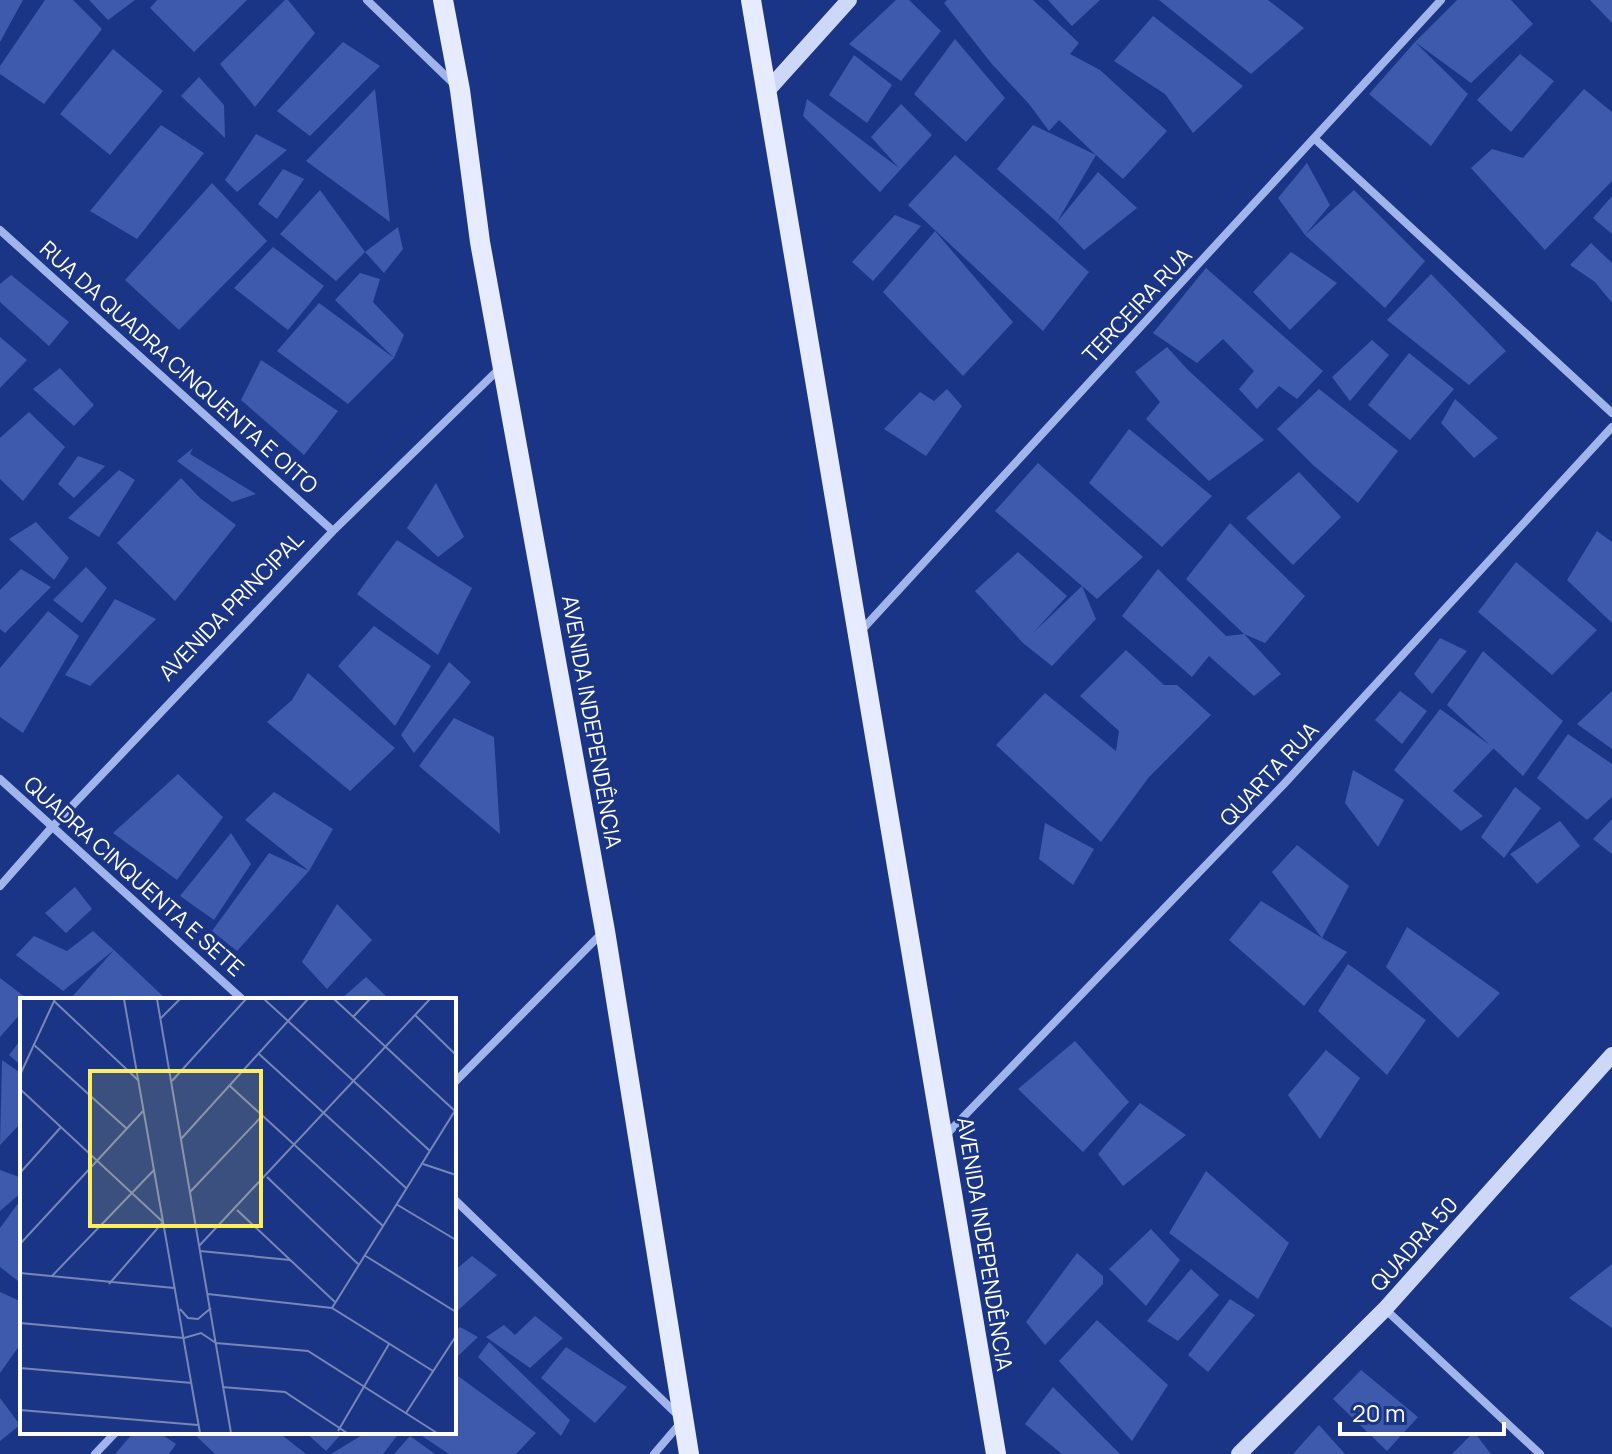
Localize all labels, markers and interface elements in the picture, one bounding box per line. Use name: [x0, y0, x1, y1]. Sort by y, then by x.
street label: RUA DA QUADRA CINQUENTA E OITO: [34, 234, 324, 500]
street label: TERCEIRA RUA: [1076, 241, 1198, 369]
street label: AVENIDA PRINCIPAL: [152, 525, 310, 687]
street label: AVENIDA INDEPENDÊNCIA: [555, 593, 629, 851]
street label: QUARTA RUA: [1213, 715, 1325, 833]
street label: QUADRA CINQUENTA E SETE: [18, 769, 250, 983]
inset map: [20, 998, 456, 1434]
street label: AVENIDA INDEPENDÊNCIA: [950, 1115, 1020, 1373]
street label: QUADRA 50: [1363, 1190, 1465, 1298]
scale bar: [1340, 1386, 1504, 1436]
text: 20 m: [1352, 1396, 1405, 1429]

